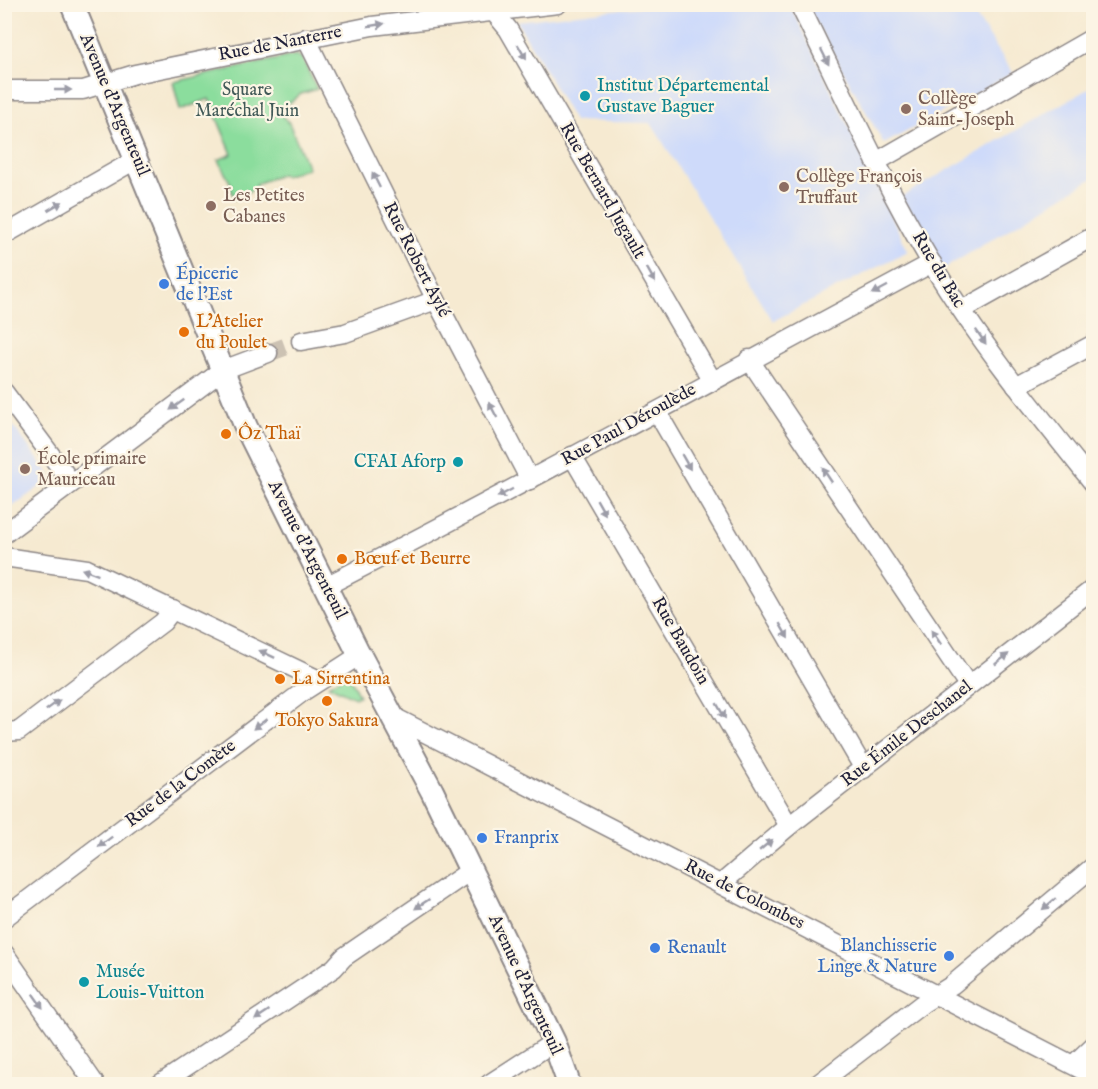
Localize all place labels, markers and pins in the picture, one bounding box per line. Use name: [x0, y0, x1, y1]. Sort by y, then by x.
place label: Institut Départemental Gustave Baguer: [597, 75, 769, 119]
place label: Collège Saint-Joseph: [918, 88, 1015, 132]
marker: Institut Départemental Gustave Baguer: [578, 89, 592, 103]
marker: Collège Saint-Joseph: [899, 102, 913, 116]
place label: Collège François Truffaut: [796, 166, 922, 210]
marker: Collège François Truffaut: [777, 180, 791, 194]
place label: Les Petites Cabanes: [223, 185, 305, 229]
marker: Les Petites Cabanes: [204, 199, 218, 213]
place label: Épicerie de l’Est: [176, 261, 239, 307]
marker: Épicerie de l’Est: [157, 277, 171, 291]
place label: L’Atelier du Poulet: [196, 311, 267, 355]
marker: L’Atelier du Poulet: [177, 325, 191, 339]
place label: Ôz Thaï: [238, 421, 301, 446]
marker: Ôz Thaï: [219, 427, 233, 441]
place label: École primaire Mauriceau: [37, 446, 146, 492]
place label: CFAI Aforp: [354, 451, 446, 474]
marker: CFAI Aforp: [451, 455, 465, 469]
marker: École primaire Mauriceau: [18, 462, 32, 476]
place label: Bœuf et Beurre: [354, 548, 470, 571]
marker: Bœuf et Beurre: [335, 552, 349, 566]
place label: La Sirrentina: [292, 668, 390, 691]
marker: La Sirrentina: [273, 672, 287, 686]
marker: Tokyo Sakura: [320, 694, 334, 708]
place label: Tokyo Sakura: [275, 710, 379, 733]
place label: Franprix: [494, 827, 559, 850]
marker: Franprix: [475, 831, 489, 845]
place label: Blanchisserie Linge & Nature: [817, 935, 937, 979]
place label: Renault: [667, 937, 727, 960]
marker: Renault: [648, 941, 662, 955]
marker: Blanchisserie Linge & Nature: [942, 949, 956, 963]
place label: Musée Louis-Vuitton: [96, 961, 205, 1005]
marker: Musée Louis-Vuitton: [77, 975, 91, 989]

